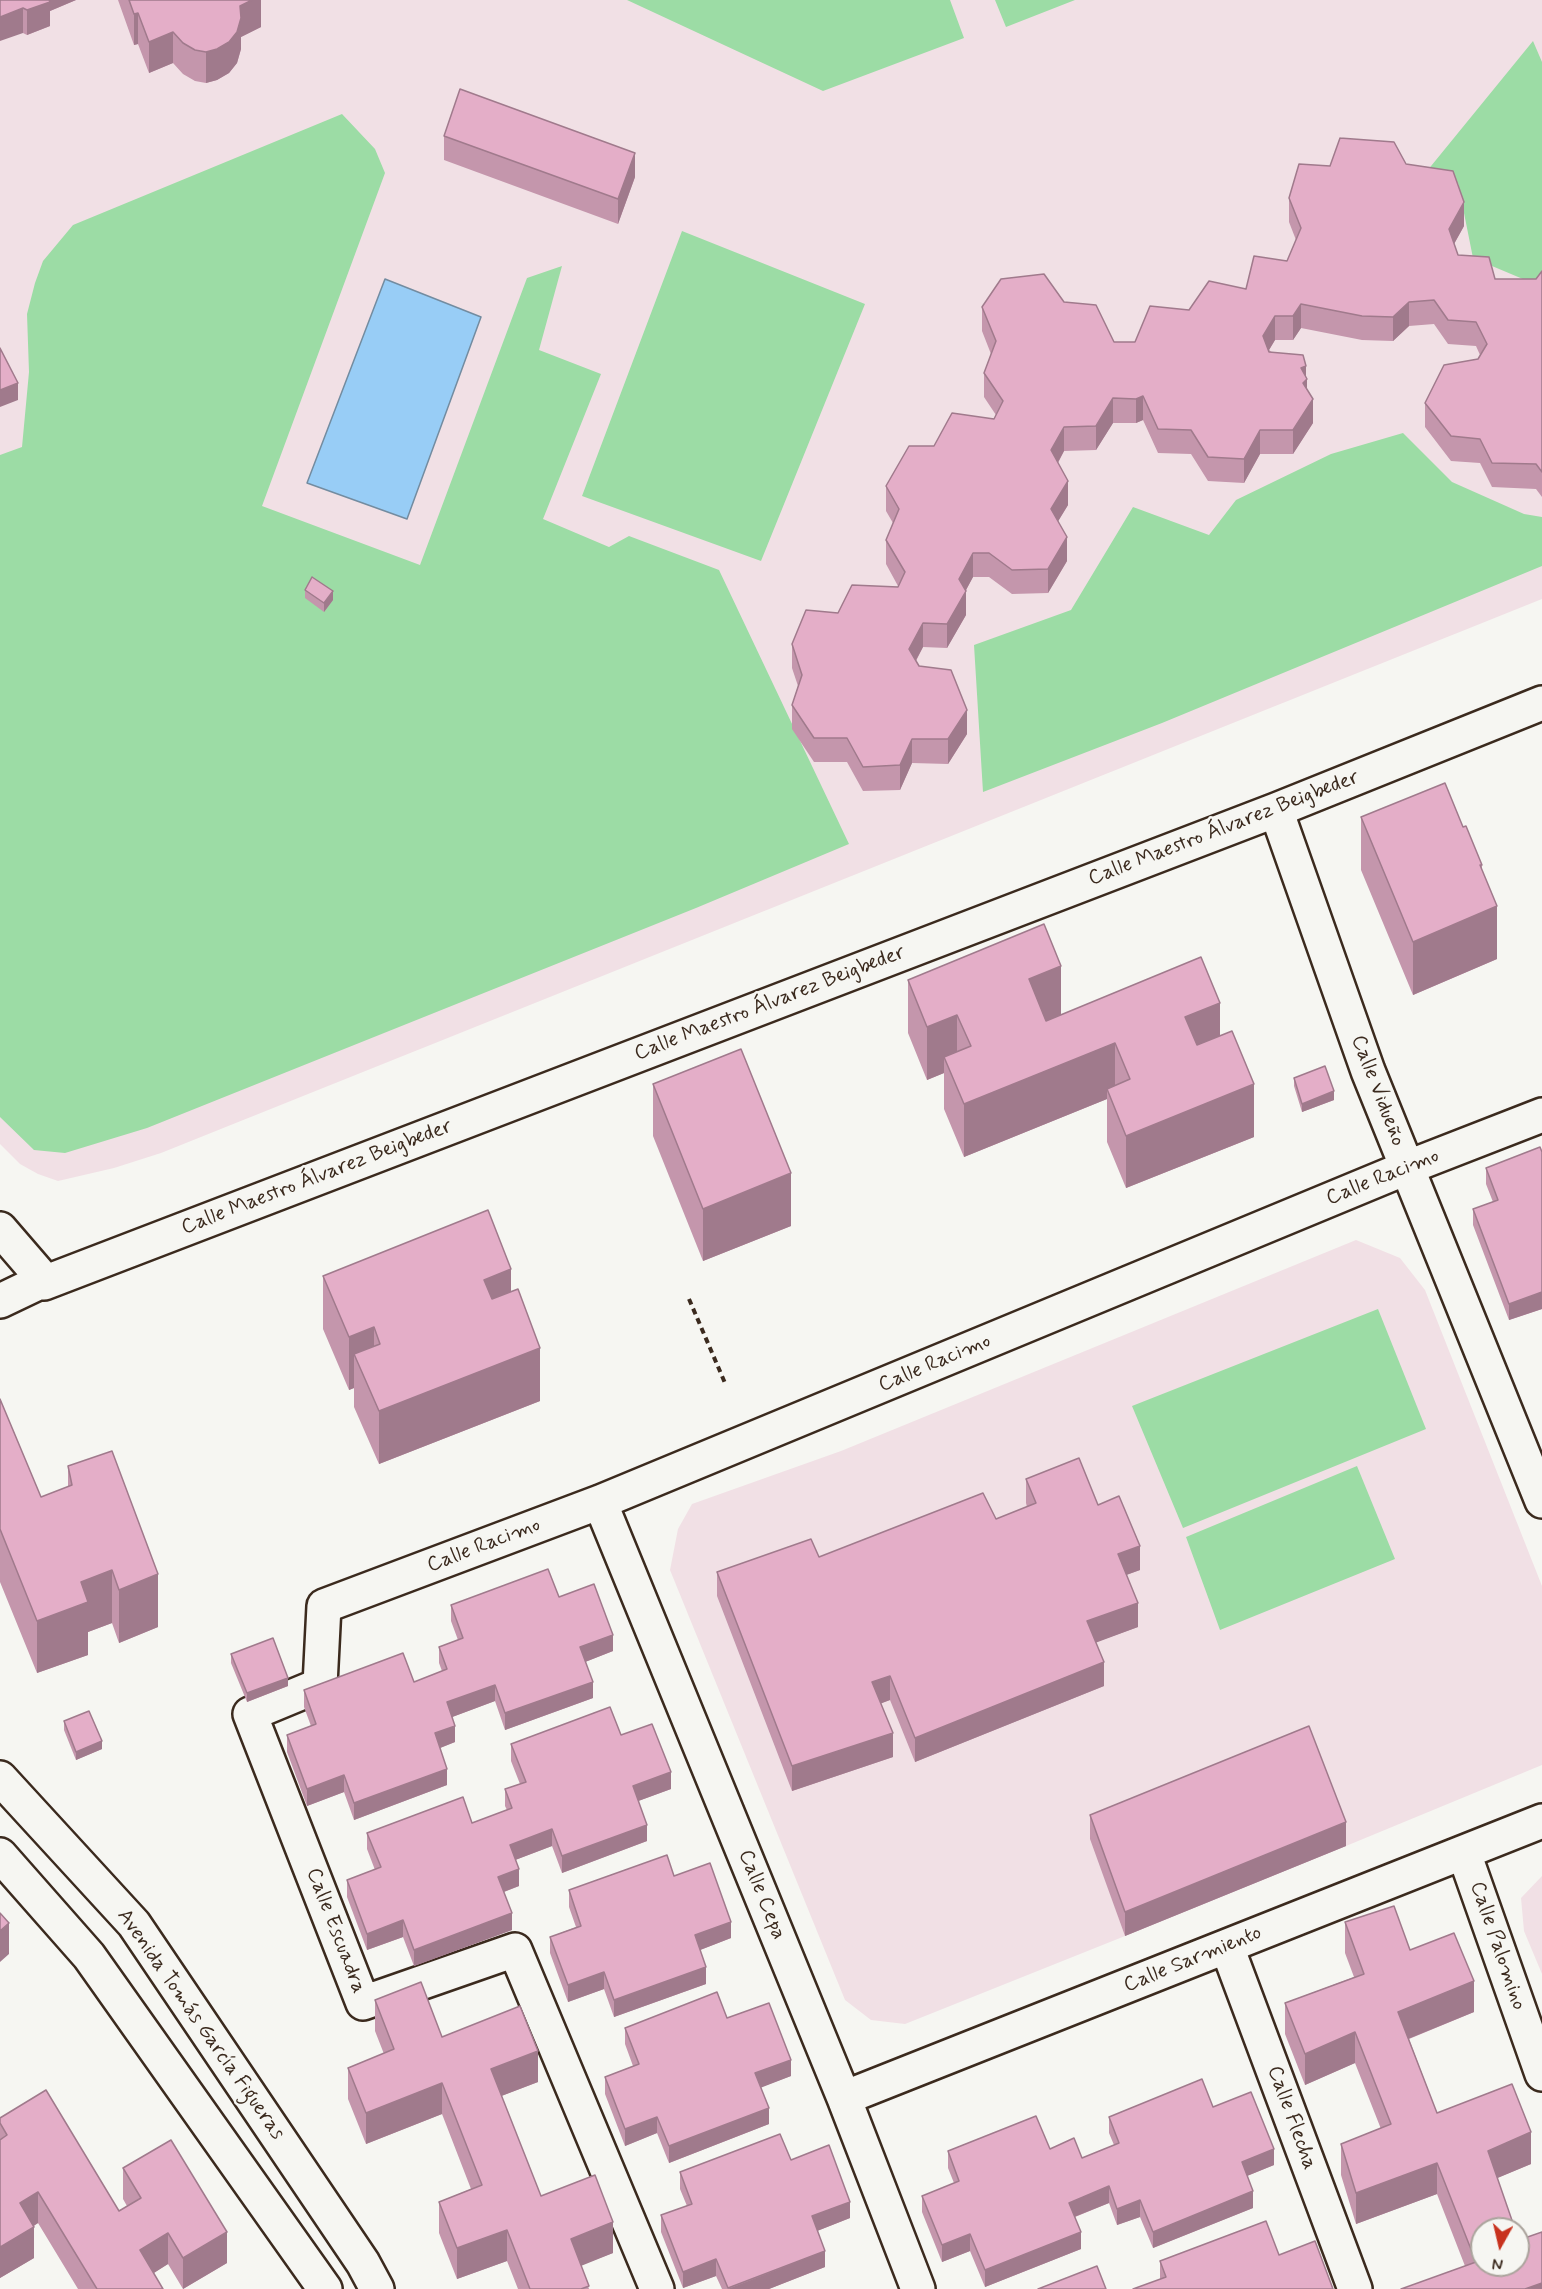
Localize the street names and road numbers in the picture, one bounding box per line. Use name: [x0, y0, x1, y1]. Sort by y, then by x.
street label: Calle Maestro Álvarez Beigbeder: [1085, 766, 1363, 892]
street label: Calle Maestro Álvarez Beigbeder: [631, 941, 909, 1067]
street label: Calle Vidueño: [1344, 1032, 1410, 1150]
street label: Calle Maestro Álvarez Beigbeder: [178, 1115, 456, 1241]
street label: Calle Racimo: [1323, 1144, 1443, 1212]
street label: Calle Racimo: [875, 1329, 995, 1399]
street label: Calle Racimo: [424, 1513, 544, 1579]
street label: Calle Cepa: [732, 1846, 790, 1944]
street label: Calle Escuadra: [299, 1865, 371, 1997]
street label: Calle Palomino: [1463, 1878, 1531, 2014]
street label: Avenida Tomás García Figueras: [111, 1905, 289, 2145]
street label: Calle Sarmiento: [1120, 1921, 1266, 1999]
street label: Calle Flecha: [1261, 2063, 1321, 2173]

